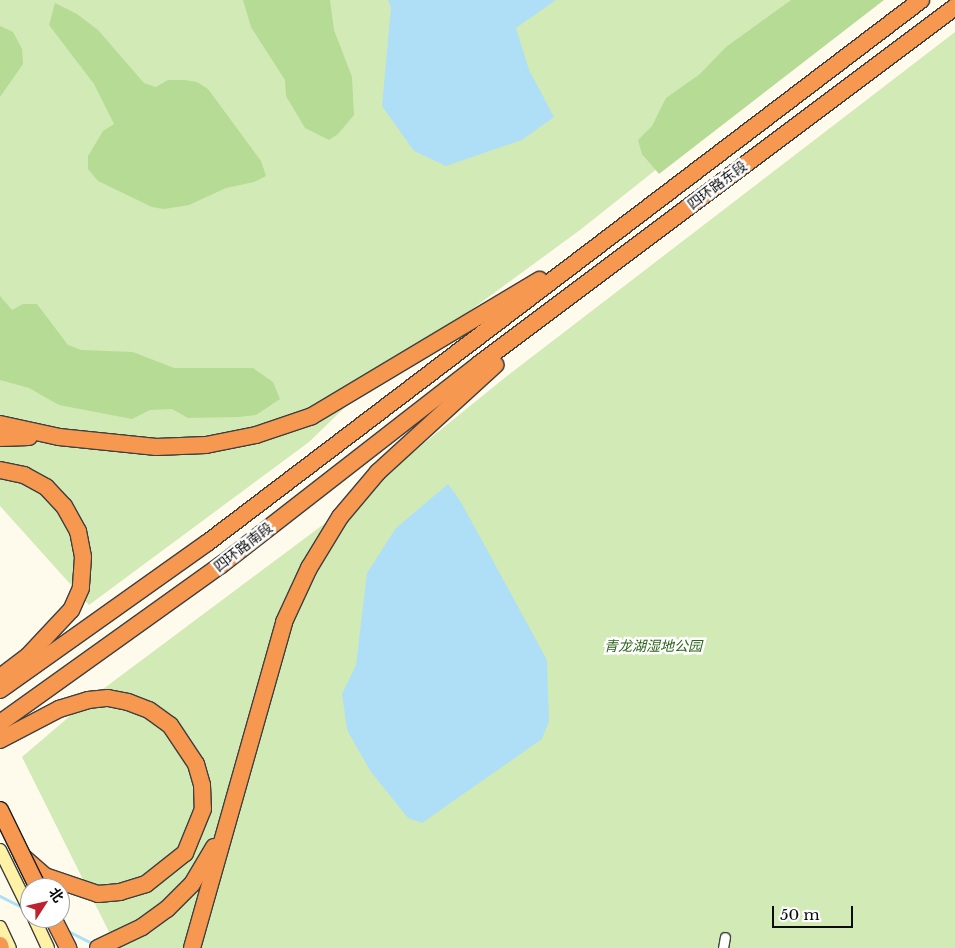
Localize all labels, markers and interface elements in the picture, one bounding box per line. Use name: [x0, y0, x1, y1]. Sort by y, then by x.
street label: 四环路东段: [684, 157, 750, 213]
street label: 四环路南段: [210, 519, 276, 575]
park label: 青龙湖湿地公园: [604, 638, 702, 654]
north arrow: [20, 878, 70, 928]
text: 北: [45, 884, 68, 906]
scale bar: [775, 896, 856, 928]
text: 50 m: [780, 905, 820, 924]

